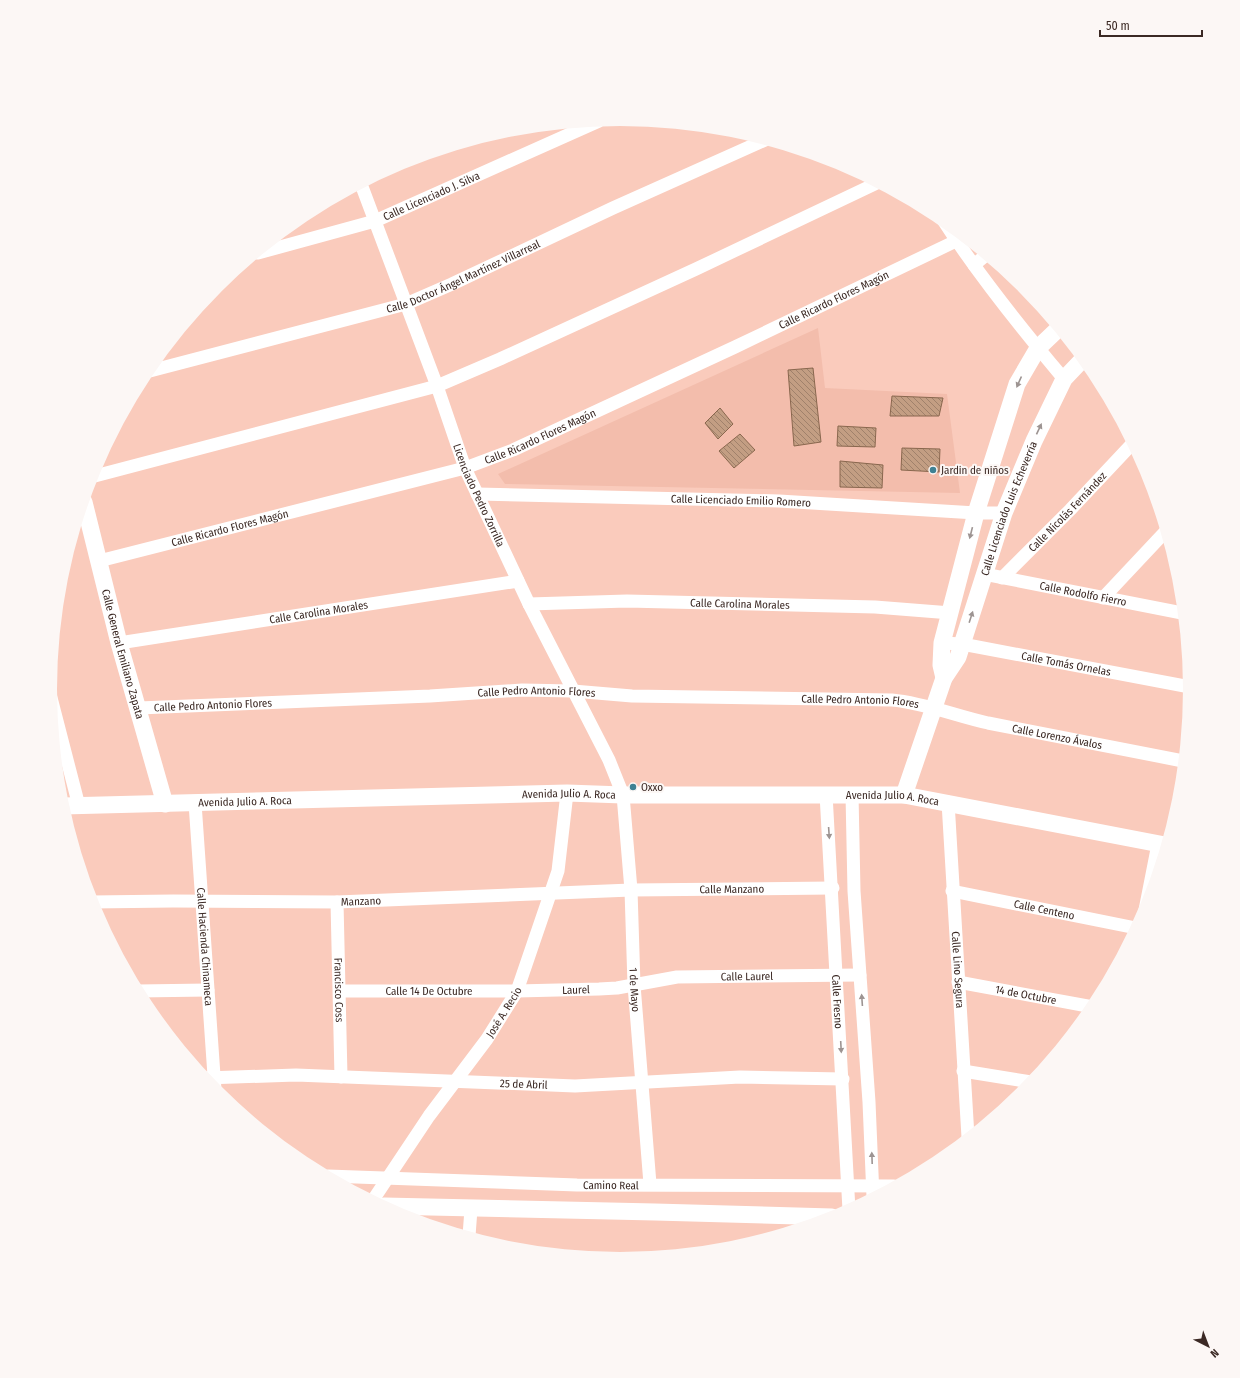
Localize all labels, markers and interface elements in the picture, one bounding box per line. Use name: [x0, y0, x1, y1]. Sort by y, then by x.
scale bar: [1100, 12, 1202, 38]
text: 50 m: [1106, 19, 1130, 33]
street label: Calle Licenciado J. Silva: [381, 169, 482, 223]
street label: Calle Doctor Ángel Martínez Villarreal: [385, 237, 542, 316]
street label: Calle Ricardo Flores Magón: [777, 268, 891, 332]
one-way arrow: [1016, 376, 1022, 388]
street label: Calle Ricardo Flores Magón: [483, 407, 598, 467]
one-way arrow: [1036, 424, 1042, 435]
street label: Calle Licenciado Luis Echeverría: [978, 439, 1040, 577]
street label: Licenciado Pedro Zorrilla: [450, 442, 507, 549]
place label: Jardin de niños: [941, 464, 1009, 477]
marker: Jardin de niños: [928, 465, 938, 475]
street label: Calle Nicolás Fernández: [1026, 469, 1110, 555]
street label: Calle Licenciado Emilio Romero: [671, 492, 812, 510]
street label: Calle Ricardo Flores Magón: [170, 507, 290, 549]
one-way arrow: [968, 526, 974, 539]
street label: Calle Rodolfo Fierro: [1038, 579, 1128, 609]
street label: Calle General Emiliano Zapata: [99, 588, 146, 721]
street label: Calle Carolina Morales: [690, 597, 790, 612]
street label: Calle Carolina Morales: [268, 598, 369, 627]
one-way arrow: [968, 611, 974, 623]
street label: Calle Tomás Ornelas: [1020, 649, 1112, 679]
street label: Calle Pedro Antonio Flores: [477, 684, 596, 700]
street label: Calle Pedro Antonio Flores: [801, 693, 921, 711]
street label: Calle Pedro Antonio Flores: [154, 697, 273, 714]
street label: Calle Lorenzo Ávalos: [1011, 722, 1104, 752]
place label: Oxxo: [641, 781, 663, 794]
marker: Oxxo: [628, 782, 638, 792]
street label: Avenida Julio A. Roca: [522, 787, 616, 802]
street label: Avenida Julio A. Roca: [846, 789, 940, 809]
street label: Avenida Julio A. Roca: [198, 794, 292, 810]
one-way arrow: [825, 827, 832, 839]
street label: Calle Manzano: [699, 883, 764, 896]
street label: Calle Hacienda Chinameca: [194, 887, 215, 1006]
street label: Manzano: [341, 894, 382, 909]
street label: Calle Centeno: [1013, 898, 1076, 923]
street label: Calle Lino Segura: [949, 931, 966, 1009]
street label: Francisco Coss: [331, 957, 346, 1023]
street label: 1 de Mayo: [626, 967, 642, 1013]
street label: Calle Laurel: [721, 970, 773, 984]
street label: Calle Fresno: [829, 974, 845, 1029]
street label: Laurel: [562, 983, 590, 997]
street label: 14 de Octubre: [994, 983, 1057, 1007]
street label: Calle 14 De Octubre: [385, 985, 473, 998]
street label: José A. Recio: [484, 986, 525, 1040]
one-way arrow: [858, 994, 865, 1006]
one-way arrow: [837, 1041, 844, 1053]
street label: 25 de Abril: [500, 1077, 548, 1092]
one-way arrow: [868, 1152, 875, 1164]
street label: Camino Real: [583, 1179, 639, 1192]
north arrow: [1188, 1326, 1228, 1366]
text: N: [1208, 1346, 1221, 1360]

